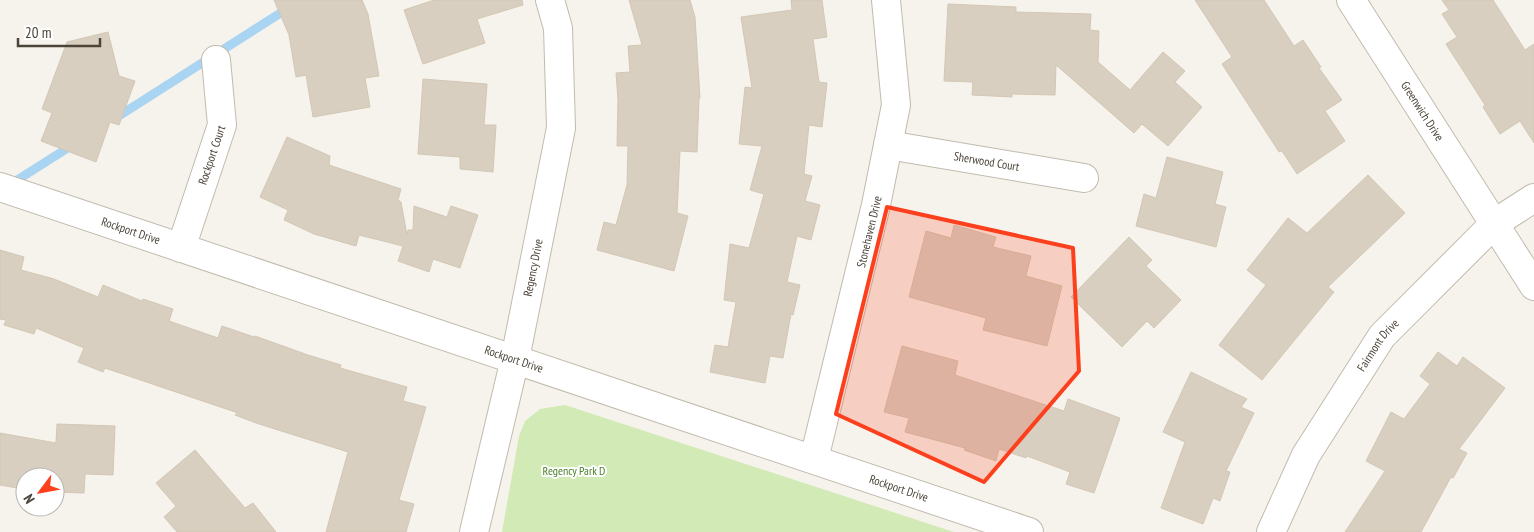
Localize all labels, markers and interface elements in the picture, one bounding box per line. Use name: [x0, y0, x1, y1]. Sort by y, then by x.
scale bar: [18, 15, 100, 47]
text: 20 m: [25, 23, 51, 42]
street label: Greenwich Drive: [1398, 78, 1447, 144]
street label: Rockport Court: [195, 123, 229, 187]
street label: Sherwood Court: [953, 148, 1021, 174]
street label: Stonehaven Drive: [853, 194, 885, 269]
street label: Rockport Drive: [100, 214, 162, 247]
street label: Regency Drive: [520, 237, 546, 298]
street label: Fairmont Drive: [1353, 315, 1402, 374]
street label: Rockport Drive: [483, 342, 545, 376]
park label: Regency Park D: [543, 463, 605, 478]
north arrow: [15, 467, 65, 517]
street label: Rockport Drive: [868, 471, 930, 505]
text: N: [19, 491, 39, 507]

